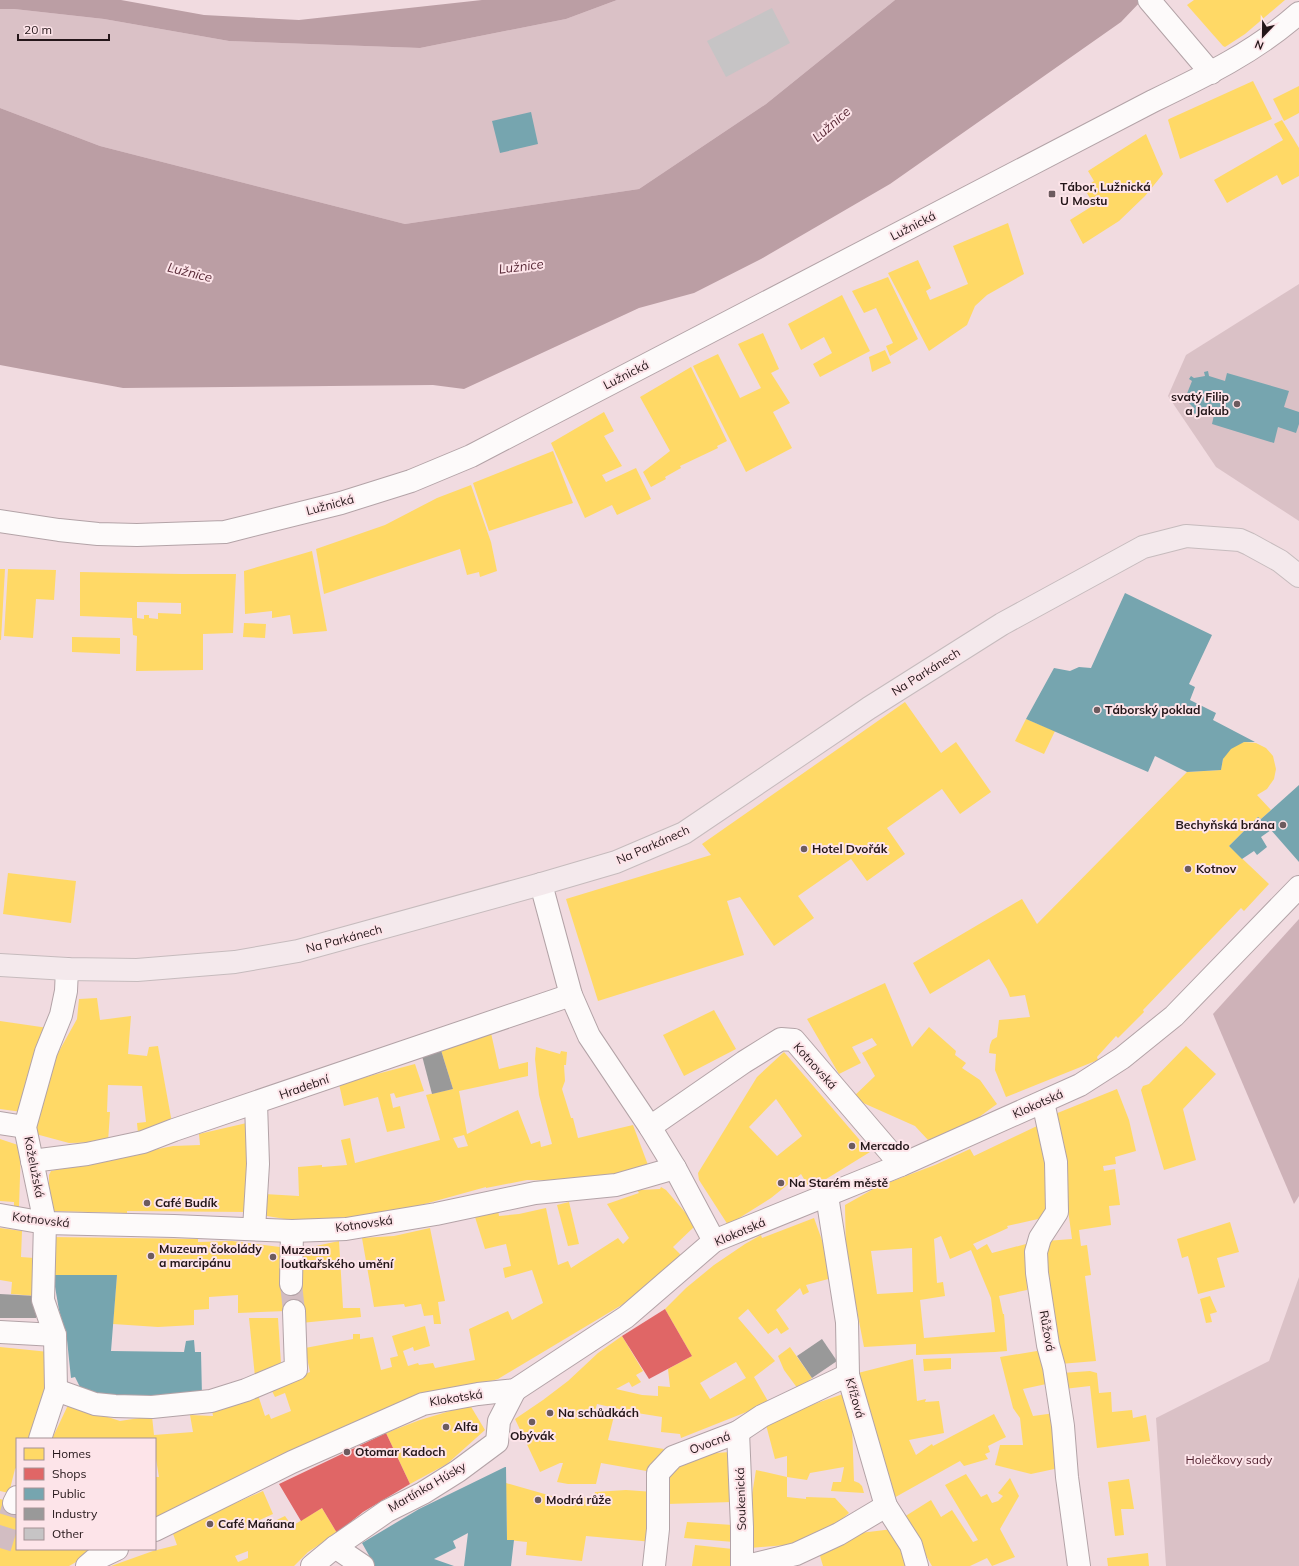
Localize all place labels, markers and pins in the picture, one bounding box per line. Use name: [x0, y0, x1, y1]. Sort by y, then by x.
place label: Tábor, Lužnická U Mostu: [1060, 179, 1151, 208]
marker: Tábor, Lužnická U Mostu: [1047, 189, 1057, 199]
place label: svatý Filip a Jakub: [1171, 389, 1229, 418]
marker: svatý Filip a Jakub: [1232, 399, 1242, 409]
place label: Táborský poklad: [1105, 702, 1200, 717]
marker: Táborský poklad: [1092, 705, 1102, 715]
place label: Bechyňská brána: [1176, 817, 1275, 832]
marker: Bechyňská brána: [1278, 820, 1288, 830]
place label: Hotel Dvořák: [812, 841, 888, 856]
marker: Hotel Dvořák: [799, 844, 809, 854]
place label: Kotnov: [1196, 861, 1237, 876]
marker: Kotnov: [1183, 864, 1193, 874]
place label: Mercado: [860, 1138, 910, 1153]
marker: Mercado: [847, 1141, 857, 1151]
place label: Na Starém městě: [789, 1175, 889, 1190]
marker: Na Starém městě: [776, 1178, 786, 1188]
place label: Café Budík: [155, 1195, 218, 1210]
marker: Café Budík: [142, 1198, 152, 1208]
place label: Muzeum čokolády a marcipánu: [159, 1241, 262, 1270]
place label: Muzeum loutkařského umění: [281, 1242, 394, 1271]
marker: Muzeum čokolády a marcipánu: [146, 1251, 156, 1261]
marker: Muzeum loutkařského umění: [268, 1252, 278, 1262]
place label: Na schůdkách: [558, 1405, 639, 1420]
marker: Na schůdkách: [545, 1408, 555, 1418]
marker: Obývák: [527, 1417, 537, 1427]
place label: Alfa: [454, 1419, 478, 1434]
marker: Alfa: [441, 1422, 451, 1432]
place label: Obývák: [510, 1428, 554, 1443]
place label: Otomar Kadoch: [355, 1444, 446, 1459]
marker: Otomar Kadoch: [342, 1447, 352, 1457]
place label: Modrá růže: [546, 1492, 611, 1507]
marker: Modrá růže: [533, 1495, 543, 1505]
place label: Café Mañana: [218, 1516, 295, 1531]
marker: Café Mañana: [205, 1519, 215, 1529]

